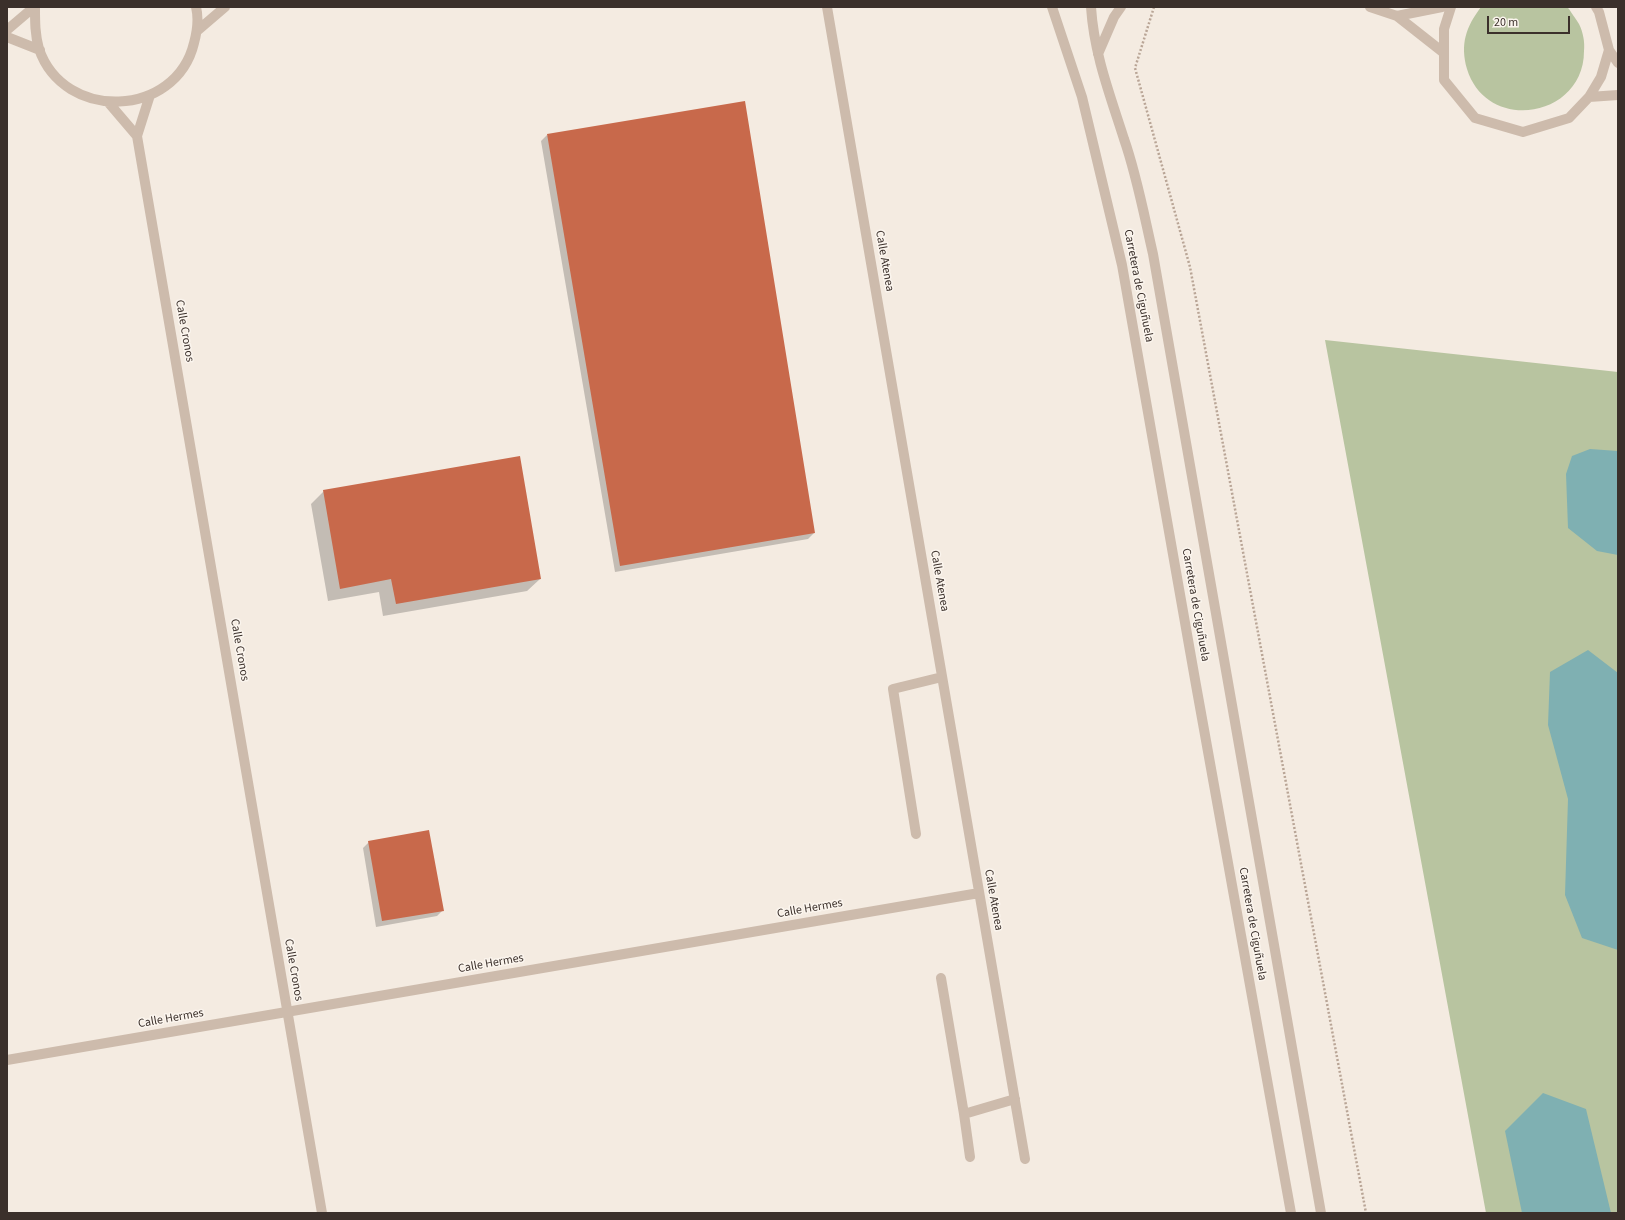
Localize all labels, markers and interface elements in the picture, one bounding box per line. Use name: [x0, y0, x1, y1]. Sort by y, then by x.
scale bar: [1489, 8, 1572, 34]
text: 20 m: [1494, 14, 1518, 31]
street label: Carretera de Ciguñuela: [1120, 228, 1156, 344]
street label: Calle Atenea: [872, 229, 896, 293]
street label: Calle Cronos: [171, 299, 197, 363]
street label: Carretera de Ciguñuela: [1178, 547, 1212, 663]
street label: Calle Atenea: [927, 549, 951, 613]
street label: Calle Cronos: [226, 618, 252, 682]
street label: Carretera de Ciguñuela: [1235, 866, 1269, 982]
street label: Calle Atenea: [981, 868, 1005, 932]
street label: Calle Hermes: [776, 896, 844, 922]
street label: Calle Cronos: [280, 938, 306, 1002]
street label: Calle Hermes: [457, 951, 525, 977]
street label: Calle Hermes: [137, 1006, 205, 1032]

